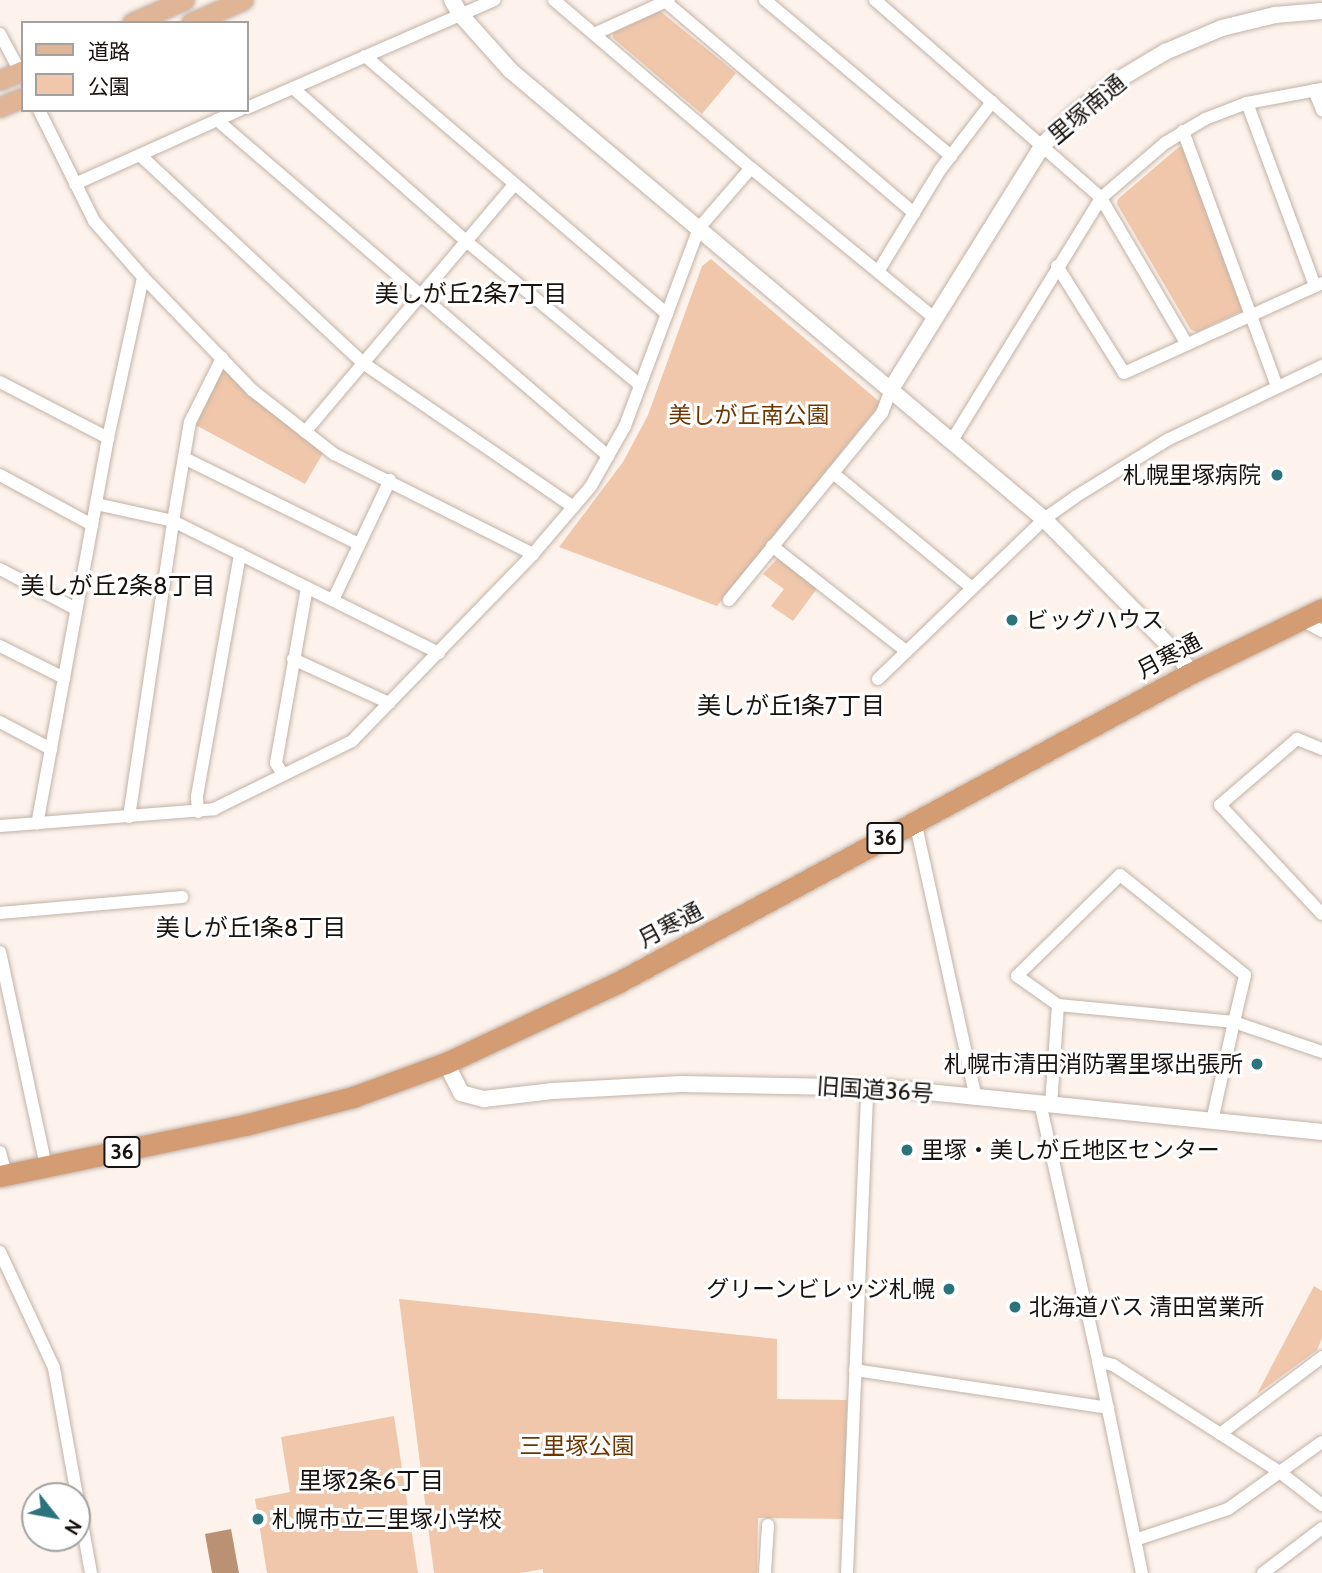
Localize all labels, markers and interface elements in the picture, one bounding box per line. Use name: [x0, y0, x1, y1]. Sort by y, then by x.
legend: [21, 21, 248, 112]
text: 道路: [88, 39, 130, 64]
street label: 里塚南通: [1043, 69, 1131, 149]
text: 公園: [88, 74, 130, 99]
district label: 美しが丘2条7丁目: [375, 280, 567, 308]
park label: 美しが丘南公園: [669, 401, 829, 429]
place label: 札幌里塚病院: [1123, 461, 1261, 489]
marker: 札幌里塚病院: [1267, 465, 1287, 485]
district label: 美しが丘2条8丁目: [20, 572, 216, 600]
place label: ビッグハウス: [1026, 606, 1164, 634]
marker: ビッグハウス: [1004, 612, 1020, 628]
street label: 月寒通: [1132, 628, 1206, 684]
district label: 美しが丘1条7丁目: [697, 692, 885, 720]
road number: 36: [866, 820, 904, 856]
street label: 月寒通: [633, 897, 707, 953]
district label: 美しが丘1条8丁目: [156, 914, 346, 942]
place label: 札幌市清田消防署里塚出張所: [944, 1050, 1243, 1078]
marker: 札幌市清田消防署里塚出張所: [1249, 1056, 1265, 1072]
street label: 旧国道36号: [815, 1072, 935, 1108]
road number: 36: [103, 1134, 141, 1170]
place label: 里塚・美しが丘地区センター: [921, 1136, 1220, 1164]
marker: 里塚・美しが丘地区センター: [899, 1142, 915, 1158]
place label: グリーンビレッジ札幌: [705, 1275, 935, 1303]
marker: グリーンビレッジ札幌: [941, 1281, 957, 1297]
place label: 北海道バス 清田営業所: [1029, 1293, 1264, 1321]
marker: 北海道バス 清田営業所: [1007, 1299, 1023, 1315]
park label: 三里塚公園: [520, 1432, 634, 1460]
district label: 里塚2条6丁目: [298, 1467, 444, 1495]
north arrow: [21, 1482, 91, 1552]
place label: 札幌市立三里塚小学校: [272, 1505, 502, 1533]
marker: 札幌市立三里塚小学校: [250, 1511, 266, 1527]
text: N: [59, 1515, 86, 1539]

